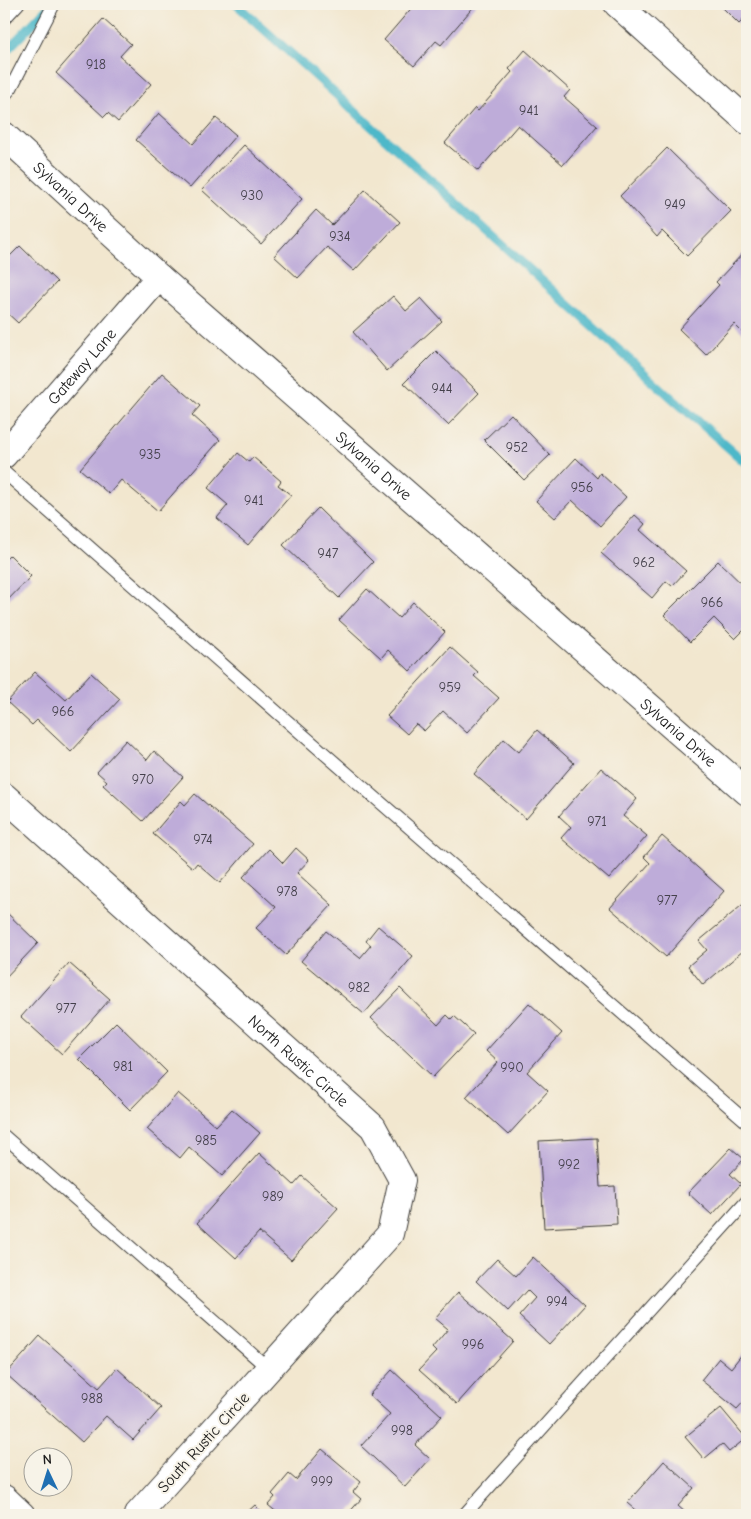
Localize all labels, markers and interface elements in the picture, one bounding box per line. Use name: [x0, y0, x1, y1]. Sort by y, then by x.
house number: 918: [86, 56, 106, 73]
house number: 941: [519, 102, 539, 119]
street label: Sylvania Drive: [29, 159, 111, 236]
house number: 930: [240, 187, 264, 204]
house number: 949: [664, 196, 686, 213]
house number: 934: [329, 228, 351, 245]
street label: Gateway Lane: [44, 325, 120, 408]
house number: 944: [432, 380, 453, 397]
street label: Sylvania Drive: [332, 428, 415, 504]
house number: 952: [506, 439, 528, 456]
house number: 935: [139, 446, 161, 463]
house number: 956: [571, 479, 593, 496]
house number: 941: [244, 492, 264, 509]
house number: 947: [318, 545, 339, 562]
house number: 962: [633, 554, 655, 571]
house number: 966: [701, 594, 723, 611]
house number: 959: [439, 679, 461, 696]
street label: Sylvania Drive: [636, 695, 720, 771]
house number: 966: [52, 703, 74, 720]
house number: 970: [132, 771, 154, 788]
house number: 971: [587, 813, 607, 830]
house number: 974: [193, 831, 213, 848]
house number: 978: [276, 883, 298, 900]
house number: 977: [657, 892, 678, 909]
house number: 982: [348, 979, 370, 996]
house number: 977: [56, 1000, 77, 1017]
street label: North Rustic Circle: [244, 1012, 352, 1111]
house number: 981: [113, 1058, 133, 1075]
house number: 990: [500, 1059, 524, 1076]
house number: 985: [195, 1132, 217, 1149]
house number: 992: [558, 1156, 580, 1173]
house number: 989: [262, 1188, 284, 1205]
house number: 994: [546, 1293, 568, 1310]
house number: 996: [462, 1336, 484, 1353]
street label: South Rustic Circle: [154, 1389, 253, 1496]
house number: 988: [81, 1390, 103, 1407]
house number: 998: [391, 1422, 413, 1439]
north arrow: [22, 1446, 72, 1496]
text: N: [42, 1451, 52, 1468]
house number: 999: [311, 1473, 333, 1490]

